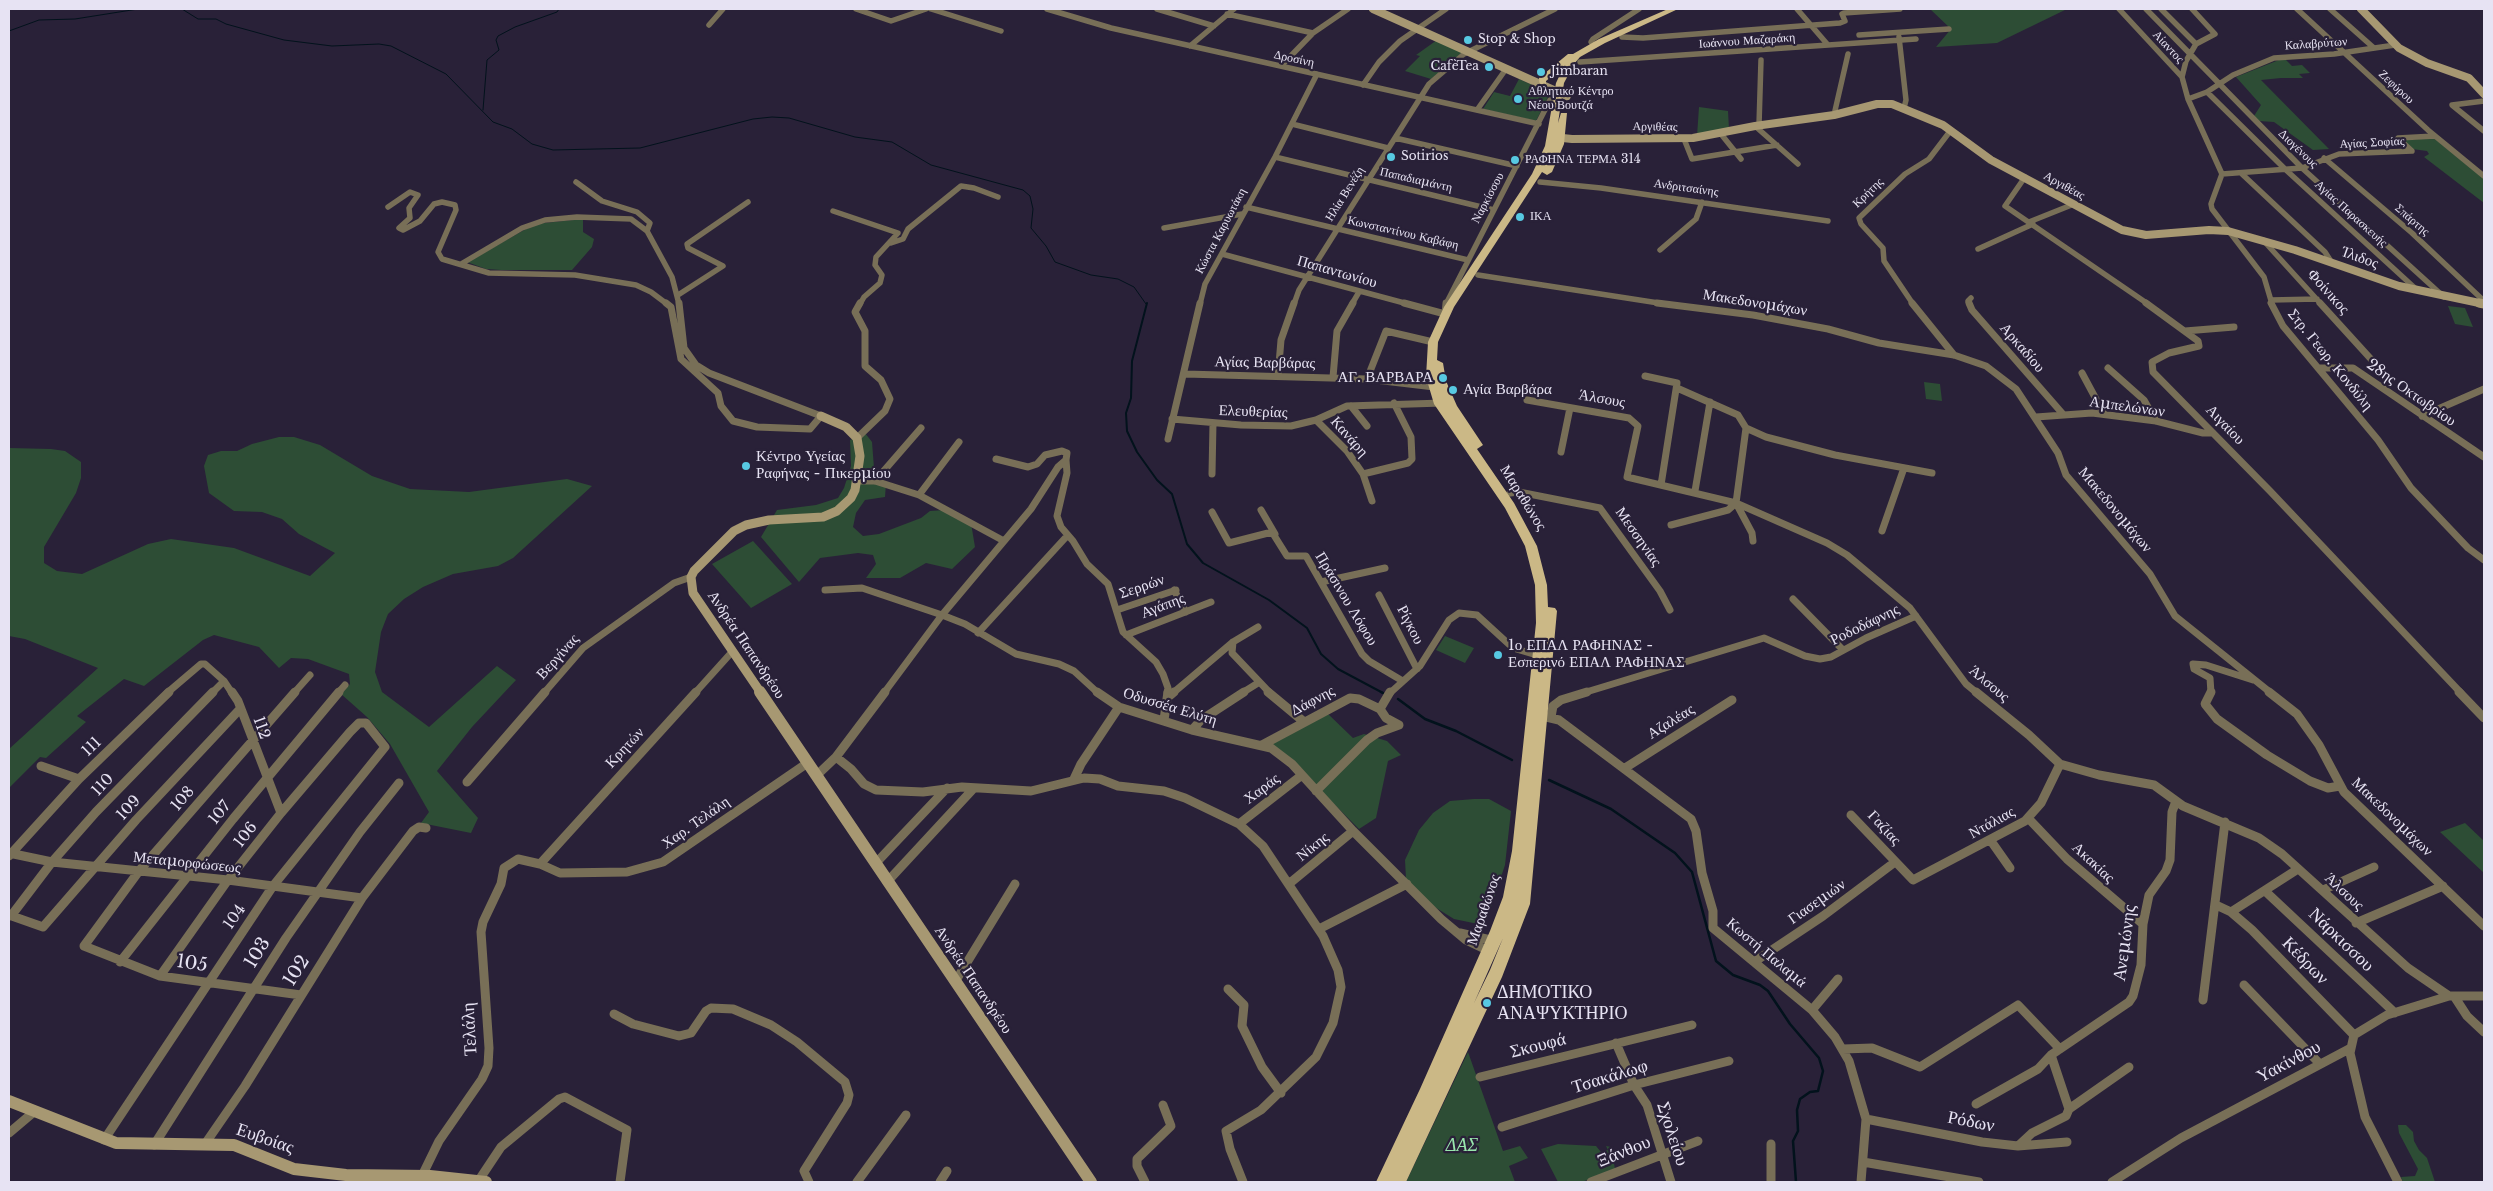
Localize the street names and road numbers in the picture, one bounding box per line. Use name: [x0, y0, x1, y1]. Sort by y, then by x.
street label: Αίαντος: [2149, 28, 2187, 66]
street label: Ιωάννου Μαζαράκη: [1698, 30, 1796, 52]
street label: Καλαβρύτων: [2284, 35, 2348, 53]
street label: Δροσίνη: [1272, 48, 1316, 70]
street label: Ζεφύρου: [2375, 67, 2417, 107]
street label: Αργιθέας: [1632, 119, 1678, 135]
street label: Διογένους: [2275, 127, 2321, 171]
street label: Αγίας Σοφίας: [2339, 134, 2405, 152]
street label: Ηλία Βενέζη: [1323, 164, 1367, 224]
street label: Παπαδιαμάντη: [1378, 165, 1454, 195]
street label: Αργιθέας: [2041, 169, 2087, 203]
street label: Ναρκίσσου: [1469, 170, 1507, 226]
street label: Κρήτης: [1850, 175, 1886, 211]
street label: Ανδριτσαίνης: [1653, 176, 1719, 200]
street label: Αγίας Παρασκευής: [2312, 178, 2390, 250]
street label: Κώστα Καρυωτάκη: [1192, 186, 1250, 276]
street label: Σπάρτης: [2392, 201, 2432, 239]
street label: Κωνσταντίνου Καβάφη: [1346, 213, 1460, 253]
street label: Ίλιδος: [2339, 243, 2381, 273]
street label: Παπαντωνίου: [1295, 252, 1379, 292]
street label: Φοίνικος: [2303, 266, 2353, 318]
street label: Μακεδονομάχων: [1701, 286, 1809, 320]
street label: Στρ. Γεωρ. Κονδύλη: [2284, 306, 2376, 414]
street label: Αρκαδίου: [1996, 320, 2048, 376]
street label: Αγίας Βαρβάρας: [1215, 353, 1315, 373]
street label: 28ης Οκτωβρίου: [2363, 356, 2459, 430]
street label: Άλσους: [1577, 386, 1627, 412]
street label: Αμπελώνων: [2088, 393, 2166, 421]
street label: Αιγαίου: [2202, 401, 2248, 449]
street label: Ελευθερίας: [1218, 402, 1288, 422]
street label: Κανάρη: [1326, 413, 1372, 461]
street label: Μαραθώνος: [1496, 462, 1550, 534]
street label: Μακεδονομάχων: [2074, 464, 2156, 556]
street label: Μεσσηνίας: [1611, 504, 1665, 570]
street label: Πράσινου Λόφου: [1311, 549, 1381, 649]
street label: Σερρών: [1117, 571, 1167, 603]
street label: Ανδρέα Παπανδρέου: [703, 588, 789, 702]
street label: Αγάπης: [1138, 589, 1188, 623]
street label: Ροδοδάφνης: [1828, 601, 1902, 649]
street label: Ρίγκου: [1393, 603, 1427, 647]
street label: Βεργίνας: [533, 631, 583, 683]
street label: Άλσους: [1965, 662, 2013, 706]
street label: Δάφνης: [1288, 682, 1338, 720]
street label: Οδυσσέα Ελύτη: [1121, 684, 1219, 730]
street label: Αζαλέας: [1644, 701, 1698, 743]
street label: 112: [249, 714, 273, 742]
street label: Κρητών: [602, 724, 648, 772]
street label: 111: [79, 734, 105, 760]
street label: 110: [88, 770, 118, 800]
street label: Χαράς: [1241, 770, 1283, 808]
street label: Μακεδονομάχων: [2348, 774, 2436, 860]
street label: 108: [168, 783, 198, 815]
street label: 109: [113, 792, 145, 824]
street label: Χαρ. Τελάλη: [658, 793, 734, 853]
street label: 107: [205, 798, 235, 828]
street label: Ντάλιας: [1966, 803, 2018, 843]
street label: Γαζίας: [1864, 807, 1904, 849]
street label: 106: [231, 819, 261, 851]
street label: Νίκης: [1293, 829, 1333, 865]
street label: Ακακίας: [2068, 839, 2118, 887]
street label: Μεταμορφώσεως: [132, 848, 242, 878]
street label: Άλσους: [2321, 869, 2367, 915]
street label: Μαραθώνος: [1463, 872, 1505, 948]
street label: Γιασεμιών: [1785, 876, 1849, 928]
street label: 104: [220, 901, 250, 933]
street label: Ανεμώνης: [2109, 903, 2141, 983]
street label: Νάρκισσου: [2304, 904, 2378, 976]
street label: Κωστή Παλαμά: [1722, 914, 1810, 992]
street label: Ανδρέα Παπανδρέου: [930, 923, 1016, 1037]
street label: Κέδρων: [2277, 933, 2333, 989]
street label: 103: [241, 934, 275, 972]
street label: 105: [175, 951, 209, 977]
street label: 102: [279, 952, 315, 990]
street label: Τελάλη: [458, 1002, 482, 1056]
street label: Σκουφά: [1508, 1029, 1568, 1063]
street label: Υακίνθου: [2253, 1036, 2325, 1088]
street label: Τσακάλωφ: [1569, 1055, 1651, 1099]
street label: Σχολείου: [1652, 1099, 1692, 1169]
street label: Ρόδων: [1946, 1107, 1996, 1137]
street label: Ευβοίας: [233, 1119, 297, 1159]
street label: Ξάνθου: [1594, 1132, 1654, 1172]

